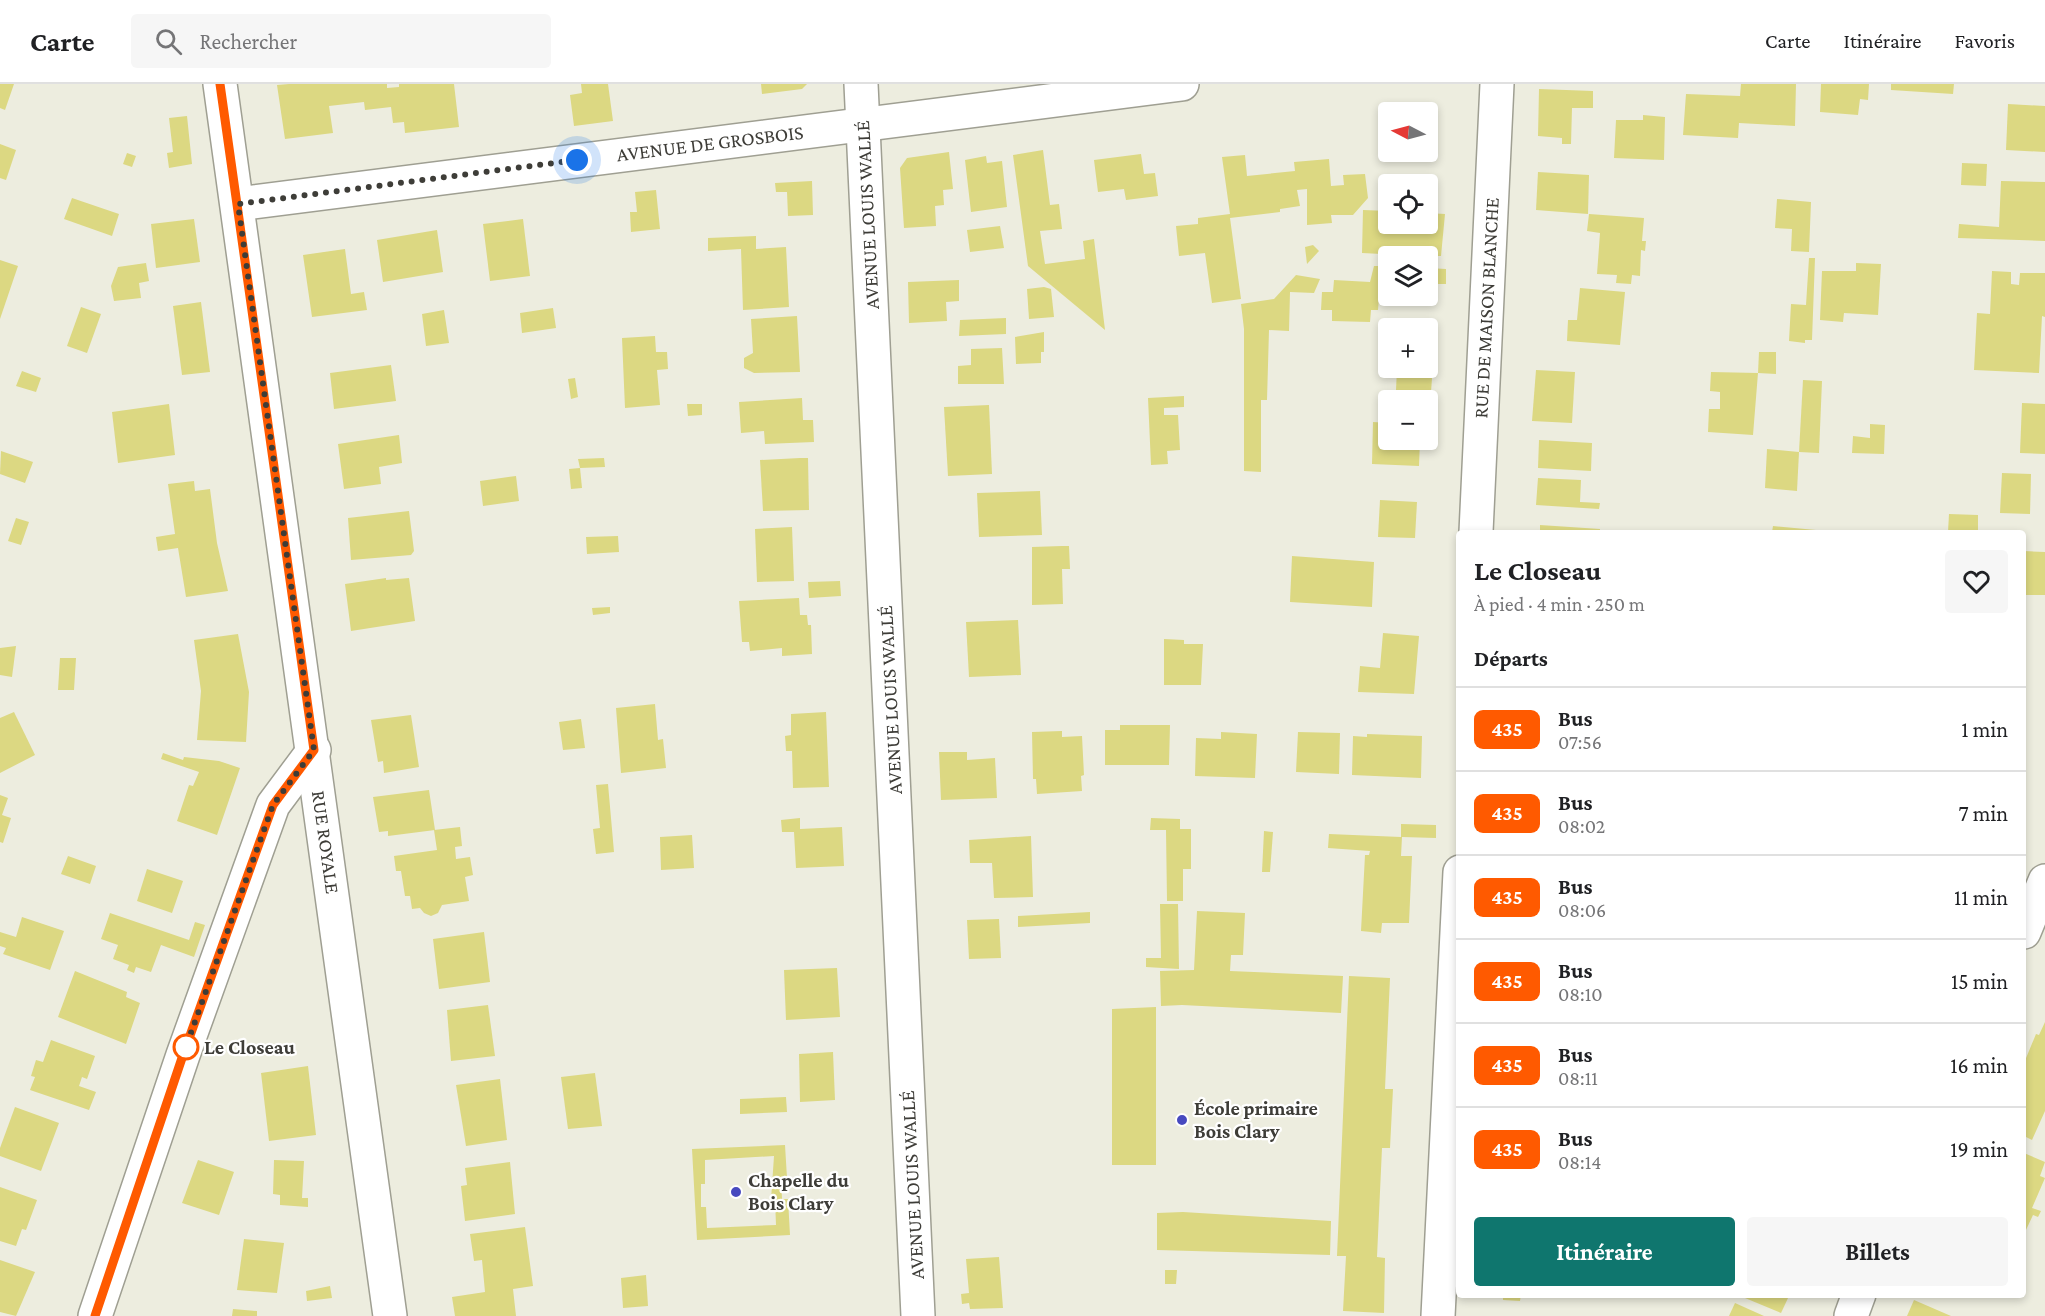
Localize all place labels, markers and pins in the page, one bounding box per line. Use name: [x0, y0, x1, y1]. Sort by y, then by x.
marker: Le Closeau: [173, 1034, 199, 1060]
place label: Le Closeau: [204, 1036, 295, 1058]
place label: École primaire Bois Clary: [1194, 1097, 1318, 1142]
marker: École primaire Bois Clary: [1175, 1113, 1189, 1127]
place label: Chapelle du Bois Clary: [748, 1169, 849, 1214]
marker: Chapelle du Bois Clary: [729, 1185, 743, 1199]

